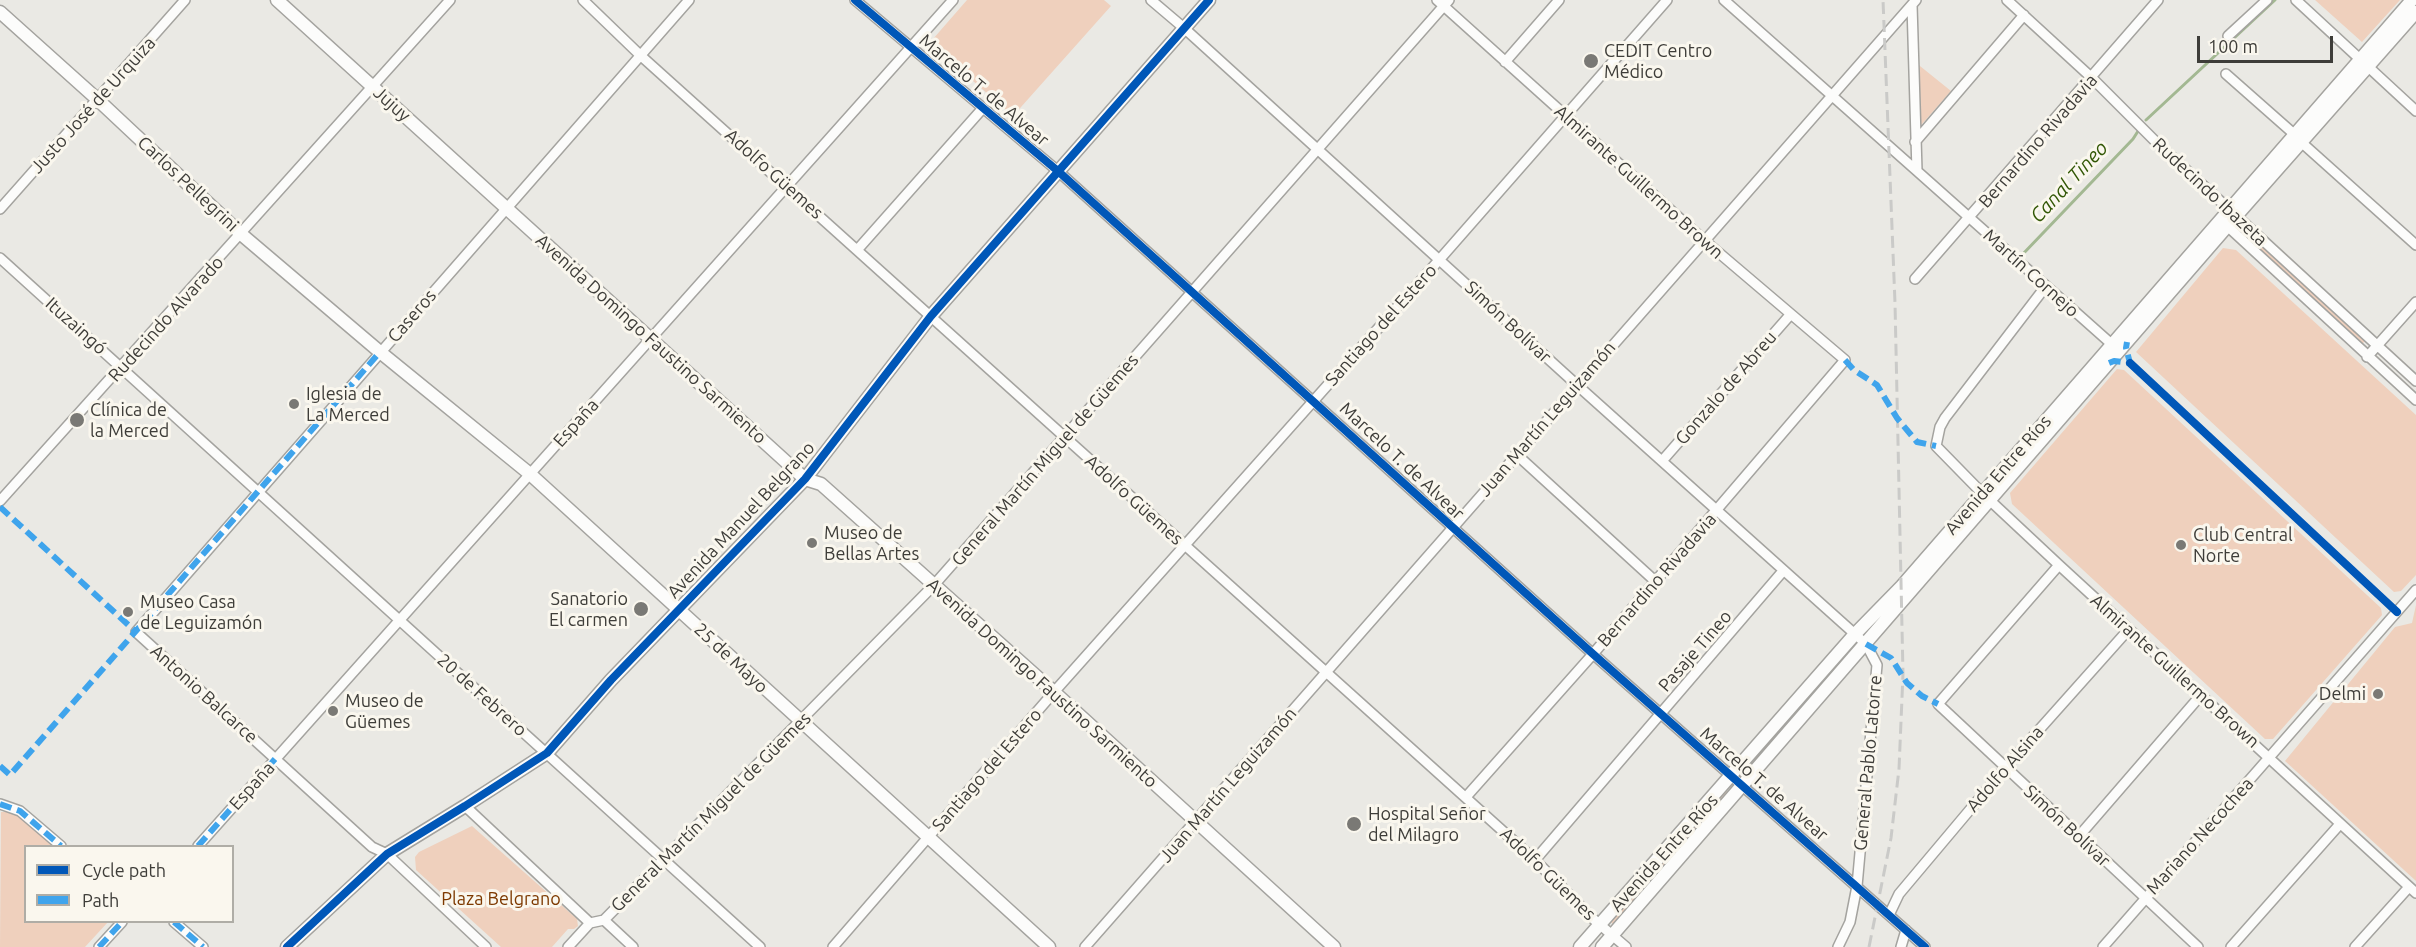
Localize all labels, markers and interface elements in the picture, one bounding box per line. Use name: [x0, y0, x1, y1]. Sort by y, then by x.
scale bar: [2200, 24, 2336, 62]
street label: Marcelo T. de Alvear: [915, 30, 1053, 150]
street label: Justo José de Urquiza: [26, 32, 160, 178]
text: 100 m: [2208, 36, 2258, 56]
place label: CEDIT Centro Médico: [1604, 40, 1712, 82]
marker: CEDIT Centro Médico: [1582, 52, 1600, 70]
street label: Bernardino Rivadavia: [1974, 70, 2102, 212]
street label: Jujuy: [369, 82, 415, 126]
street label: Almirante Guillermo Brown: [1550, 100, 1728, 264]
street label: Adolfo Güemes: [721, 124, 827, 224]
street label: Carlos Pellegrini: [133, 132, 243, 236]
street label: Rudecindo Ibazeta: [2148, 133, 2272, 251]
water label: Canal Tineo: [2025, 136, 2113, 228]
street label: Martín Cornejo: [1979, 224, 2083, 322]
street label: Avenida Domingo Faustino Sarmiento: [531, 230, 771, 448]
street label: Rudecindo Alvarado: [104, 252, 228, 386]
street label: Santiago del Estero: [1321, 260, 1441, 390]
street label: Simón Bolívar: [1460, 277, 1556, 367]
street label: Caseros: [383, 285, 441, 347]
street label: Ituzaingó: [41, 293, 111, 359]
street label: Gonzalo de Abreu: [1671, 327, 1781, 449]
street label: Juan Martín Leguizamón: [1474, 337, 1620, 501]
street label: General Martín Miguel de Güemes: [947, 350, 1143, 570]
place label: Iglesia de La Merced: [306, 383, 390, 426]
street label: España: [549, 395, 603, 451]
marker: Iglesia de La Merced: [287, 397, 301, 411]
street label: Marcelo T. de Alvear: [1335, 398, 1469, 524]
place label: Clínica de la Merced: [90, 399, 169, 442]
marker: Clínica de la Merced: [68, 411, 86, 429]
street label: Avenida Entre Ríos: [1940, 411, 2056, 539]
street label: Avenida Manuel Belgrano: [663, 437, 819, 603]
street label: Adolfo Güemes: [1081, 450, 1187, 550]
street label: Bernardino Rivadavia: [1593, 509, 1721, 651]
place label: Museo de Bellas Artes: [824, 522, 919, 564]
place label: Club Central Norte: [2193, 524, 2293, 566]
marker: Museo de Bellas Artes: [805, 536, 819, 550]
marker: Club Central Norte: [2174, 538, 2188, 552]
street label: Avenida Domingo Faustino Sarmiento: [922, 574, 1162, 792]
place label: Sanatorio El carmen: [549, 588, 628, 630]
street label: Almirante Guillermo Brown: [2086, 589, 2264, 753]
place label: Museo Casa de Leguizamón: [140, 591, 263, 634]
marker: Sanatorio El carmen: [632, 600, 650, 618]
marker: Museo Casa de Leguizamón: [121, 605, 135, 619]
street label: Pasaje Tineo: [1654, 606, 1736, 696]
street label: 25 de Mayo: [690, 618, 772, 698]
street label: Antonio Balcarce: [146, 640, 262, 748]
street label: 20 de Febrero: [433, 649, 531, 741]
street label: General Pablo Latorre: [1850, 674, 1886, 852]
place label: Delmi: [2319, 683, 2366, 705]
marker: Delmi: [2371, 687, 2385, 701]
place label: Museo de Güemes: [345, 690, 424, 732]
street label: Juan Martín Leguizamón: [1155, 703, 1301, 867]
marker: Museo de Güemes: [326, 704, 340, 718]
street label: Santiago del Estero: [928, 704, 1046, 836]
street label: General Martín Miguel de Güemes: [606, 707, 816, 917]
street label: Adolfo Alsina: [1962, 722, 2048, 816]
street label: Marcelo T. de Alvear: [1696, 723, 1832, 845]
street label: España: [225, 758, 279, 814]
street label: Mariano Necochea: [2142, 773, 2258, 899]
street label: Simón Bolívar: [2019, 781, 2115, 871]
street label: Avenida Entre Ríos: [1605, 790, 1723, 916]
place label: Hospital Señor del Milagro: [1368, 803, 1486, 846]
marker: Hospital Señor del Milagro: [1345, 815, 1363, 833]
street label: Adolfo Güemes: [1496, 823, 1600, 925]
legend: [24, 845, 234, 923]
text: Cycle path: [82, 860, 166, 880]
park label: Plaza Belgrano: [441, 888, 561, 910]
text: Path: [82, 890, 119, 910]

